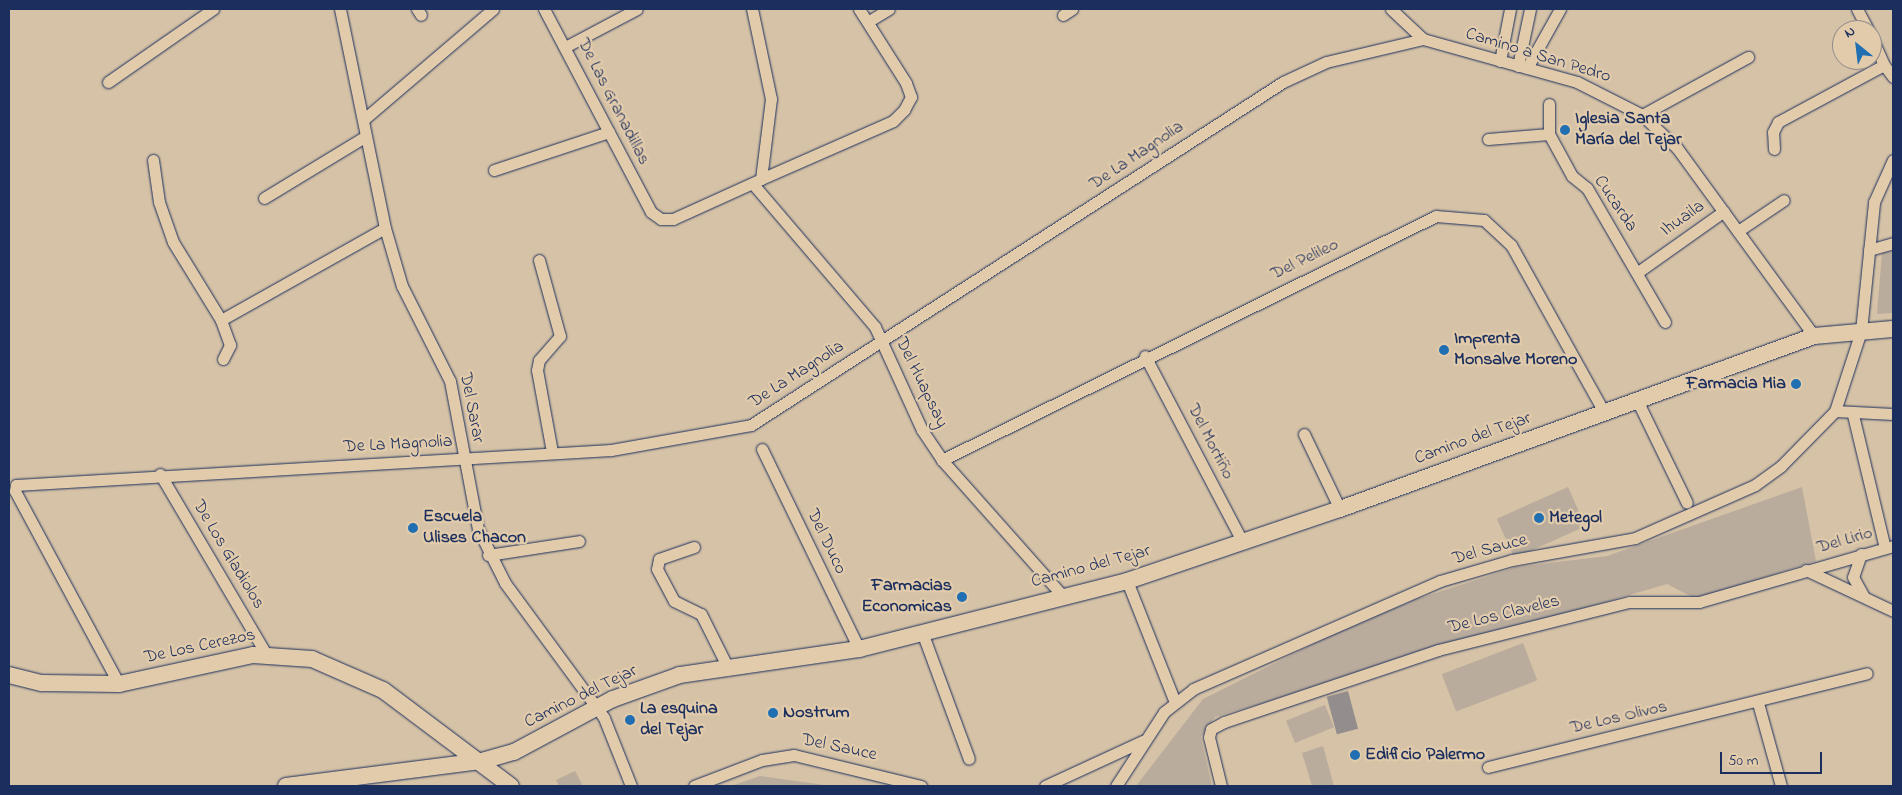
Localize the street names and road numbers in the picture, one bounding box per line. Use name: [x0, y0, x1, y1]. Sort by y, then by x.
street label: Camino a San Pedro: [1463, 24, 1613, 88]
street label: De Las Granadillas: [572, 35, 654, 169]
street label: De La Magnolia: [1086, 117, 1188, 195]
street label: Cucarda: [1588, 172, 1642, 236]
street label: Ihuaila: [1657, 196, 1709, 242]
street label: Del Pelileo: [1267, 234, 1343, 286]
street label: Del Huapsay: [890, 334, 952, 432]
street label: De La Magnolia: [745, 336, 849, 414]
street label: Del Sarar: [454, 371, 488, 445]
street label: Del Mortiño: [1182, 400, 1238, 484]
street label: Camino del Tejar: [1412, 408, 1534, 470]
street label: De La Magnolia: [343, 431, 453, 459]
street label: De Los Gladiolos: [187, 497, 269, 613]
street label: Del Duco: [801, 506, 851, 578]
street label: Del Lirio: [1815, 523, 1875, 559]
street label: Del Sauce: [1450, 530, 1530, 570]
street label: Camino del Tejar: [1029, 541, 1153, 593]
street label: De Los Claveles: [1446, 591, 1562, 639]
street label: De Los Cerezos: [142, 625, 258, 669]
street label: Camino del Tejar: [521, 660, 641, 734]
street label: De Los Olivos: [1568, 696, 1670, 740]
street label: Del Sauce: [799, 729, 879, 767]

